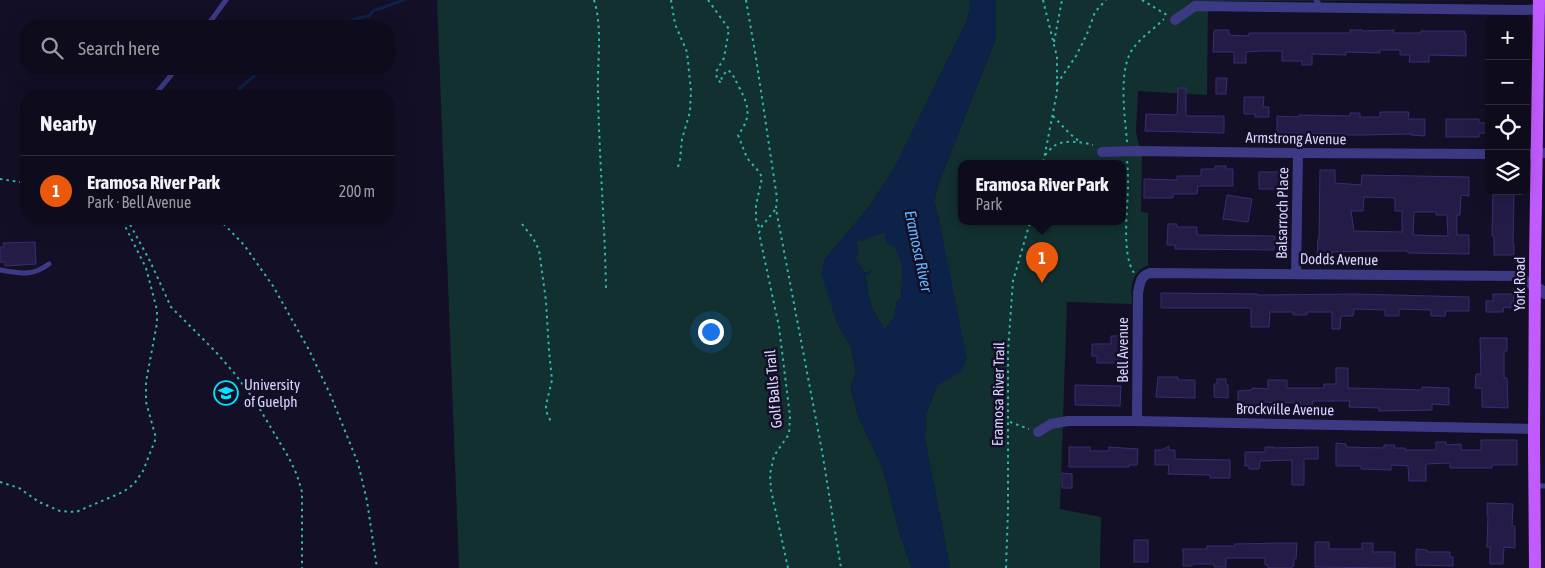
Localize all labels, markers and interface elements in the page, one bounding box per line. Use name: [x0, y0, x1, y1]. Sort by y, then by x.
map controls: [1485, 15, 1530, 195]
button: +: [1485, 15, 1530, 60]
search box: [20, 20, 395, 75]
icon: search: [38, 34, 66, 62]
text: Search here: [78, 37, 160, 59]
button: −: [1485, 60, 1530, 105]
button: locate: [1485, 105, 1530, 150]
text: Nearby: [40, 111, 96, 135]
street label: Armstrong Avenue: [1245, 129, 1347, 147]
button: layers: [1485, 150, 1530, 195]
popup: [958, 160, 1126, 225]
street label: Balsarroch Place: [1273, 167, 1291, 259]
text: Eramosa River Park: [87, 171, 220, 193]
text: Eramosa River Park: [976, 173, 1108, 195]
text: 1: [52, 182, 60, 200]
text: 200 m: [339, 182, 375, 200]
text: Park · Bell Avenue: [87, 193, 191, 211]
text: Park: [976, 195, 1002, 213]
water label: Eramosa River: [902, 209, 937, 295]
pin: 1: [1026, 242, 1058, 283]
street label: Dodds Avenue: [1300, 250, 1379, 268]
street label: York Road: [1511, 257, 1528, 311]
street label: Bell Avenue: [1114, 317, 1131, 383]
your location: [698, 319, 724, 345]
street label: Eramosa River Trail: [989, 342, 1007, 446]
street label: Golf Balls Trail: [761, 349, 785, 429]
place label: University of Guelph: [244, 376, 300, 410]
school or university icon: University of Guelph: [213, 380, 239, 406]
street label: Brockville Avenue: [1236, 400, 1335, 418]

